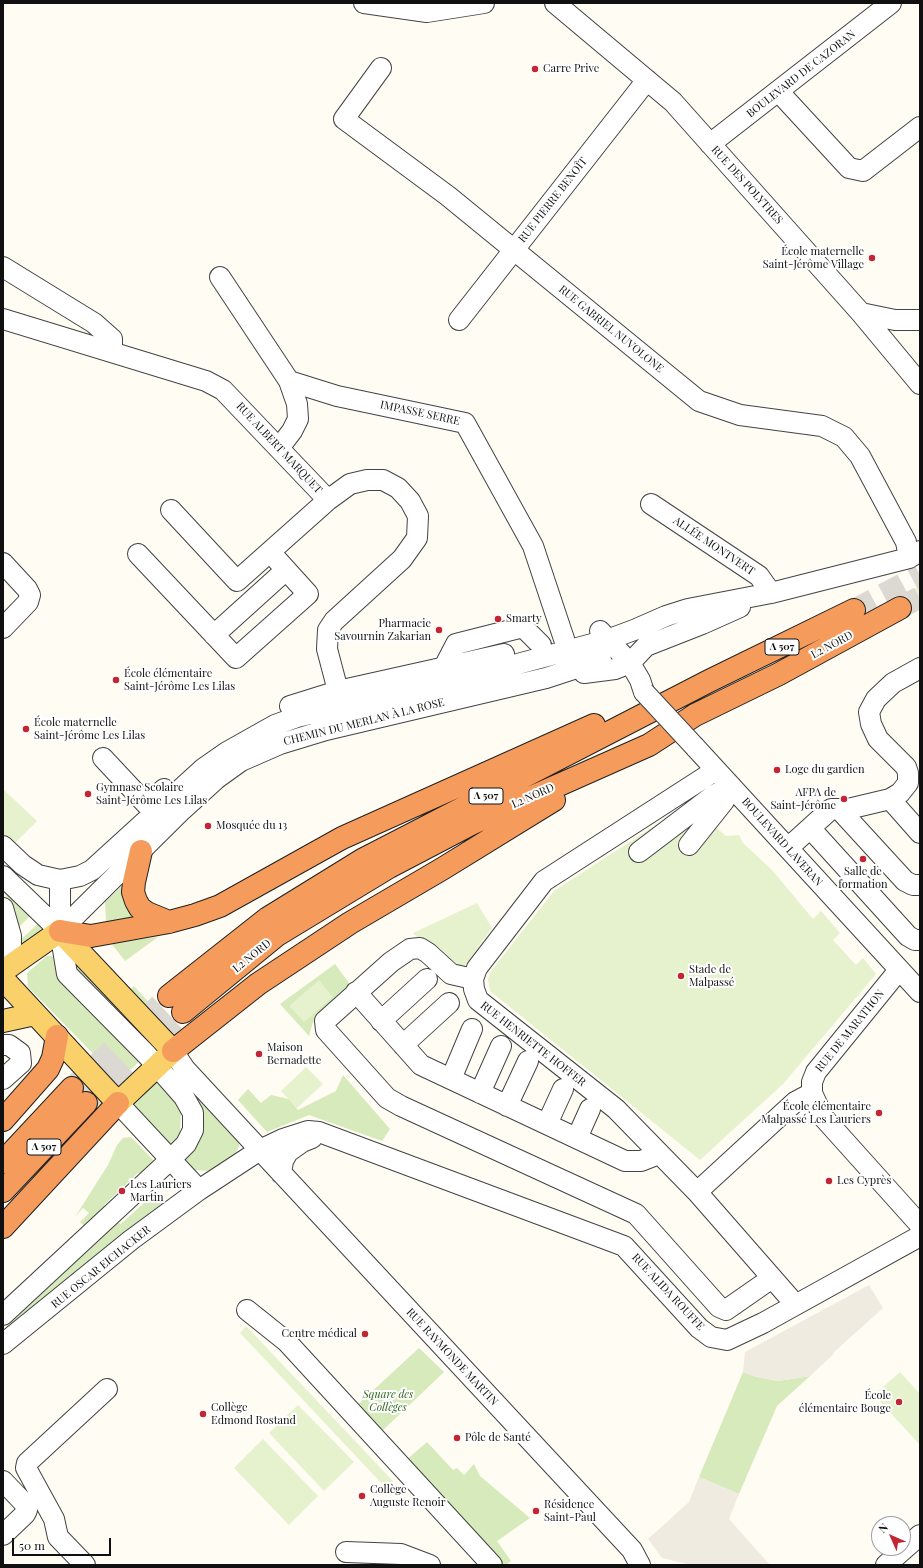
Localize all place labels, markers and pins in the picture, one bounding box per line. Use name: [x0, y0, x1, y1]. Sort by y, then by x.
place label: Carre Prive: [543, 62, 599, 76]
marker: Carre Prive: [530, 64, 540, 74]
place label: École maternelle Saint-Jérôme Village: [763, 245, 864, 271]
marker: École maternelle Saint-Jérôme Village: [867, 253, 877, 263]
place label: Smarty: [506, 612, 542, 626]
marker: Smarty: [493, 614, 503, 624]
place label: Pharmacie Savournin Zakarian: [334, 617, 431, 643]
marker: Pharmacie Savournin Zakarian: [434, 625, 444, 635]
place label: École élémentaire Saint-Jérôme Les Lilas: [124, 667, 235, 693]
marker: École élémentaire Saint-Jérôme Les Lilas: [111, 675, 121, 685]
place label: École maternelle Saint-Jérôme Les Lilas: [34, 716, 145, 742]
marker: École maternelle Saint-Jérôme Les Lilas: [21, 724, 31, 734]
place label: Loge du gardien: [785, 763, 865, 777]
marker: Loge du gardien: [772, 765, 782, 775]
place label: Gymnase Scolaire Saint-Jérôme Les Lilas: [96, 781, 207, 807]
place label: AFPA de Saint-Jérôme: [770, 786, 836, 812]
marker: Gymnase Scolaire Saint-Jérôme Les Lilas: [83, 789, 93, 799]
marker: AFPA de Saint-Jérôme: [839, 794, 849, 804]
place label: Mosquée du 13: [216, 819, 287, 833]
marker: Mosquée du 13: [203, 821, 213, 831]
marker: Salle de formation: [858, 854, 868, 864]
place label: Salle de formation: [838, 865, 888, 891]
place label: Stade de Malpassé: [689, 963, 734, 989]
marker: Stade de Malpassé: [676, 971, 686, 981]
place label: Maison Bernadette: [267, 1041, 321, 1067]
marker: Maison Bernadette: [254, 1049, 264, 1059]
place label: École élémentaire Malpassé Les Lauriers: [761, 1100, 871, 1126]
marker: École élémentaire Malpassé Les Lauriers: [874, 1108, 884, 1118]
place label: Les Cyprès: [837, 1174, 891, 1188]
marker: Les Cyprès: [824, 1176, 834, 1186]
place label: Les Lauriers Martin: [130, 1178, 192, 1204]
marker: Les Lauriers Martin: [117, 1186, 127, 1196]
place label: Centre médical: [282, 1327, 357, 1341]
marker: Centre médical: [360, 1329, 370, 1339]
place label: École élémentaire Bouge: [799, 1389, 891, 1415]
marker: École élémentaire Bouge: [894, 1397, 904, 1407]
place label: Collège Edmond Rostand: [211, 1401, 296, 1427]
marker: Collège Edmond Rostand: [198, 1409, 208, 1419]
place label: Pôle de Santé: [465, 1431, 531, 1445]
marker: Pôle de Santé: [452, 1433, 462, 1443]
place label: Collège Auguste Renoir: [370, 1483, 446, 1509]
marker: Collège Auguste Renoir: [357, 1491, 367, 1501]
place label: Résidence Saint-Paul: [544, 1498, 596, 1524]
marker: Résidence Saint-Paul: [531, 1506, 541, 1516]

